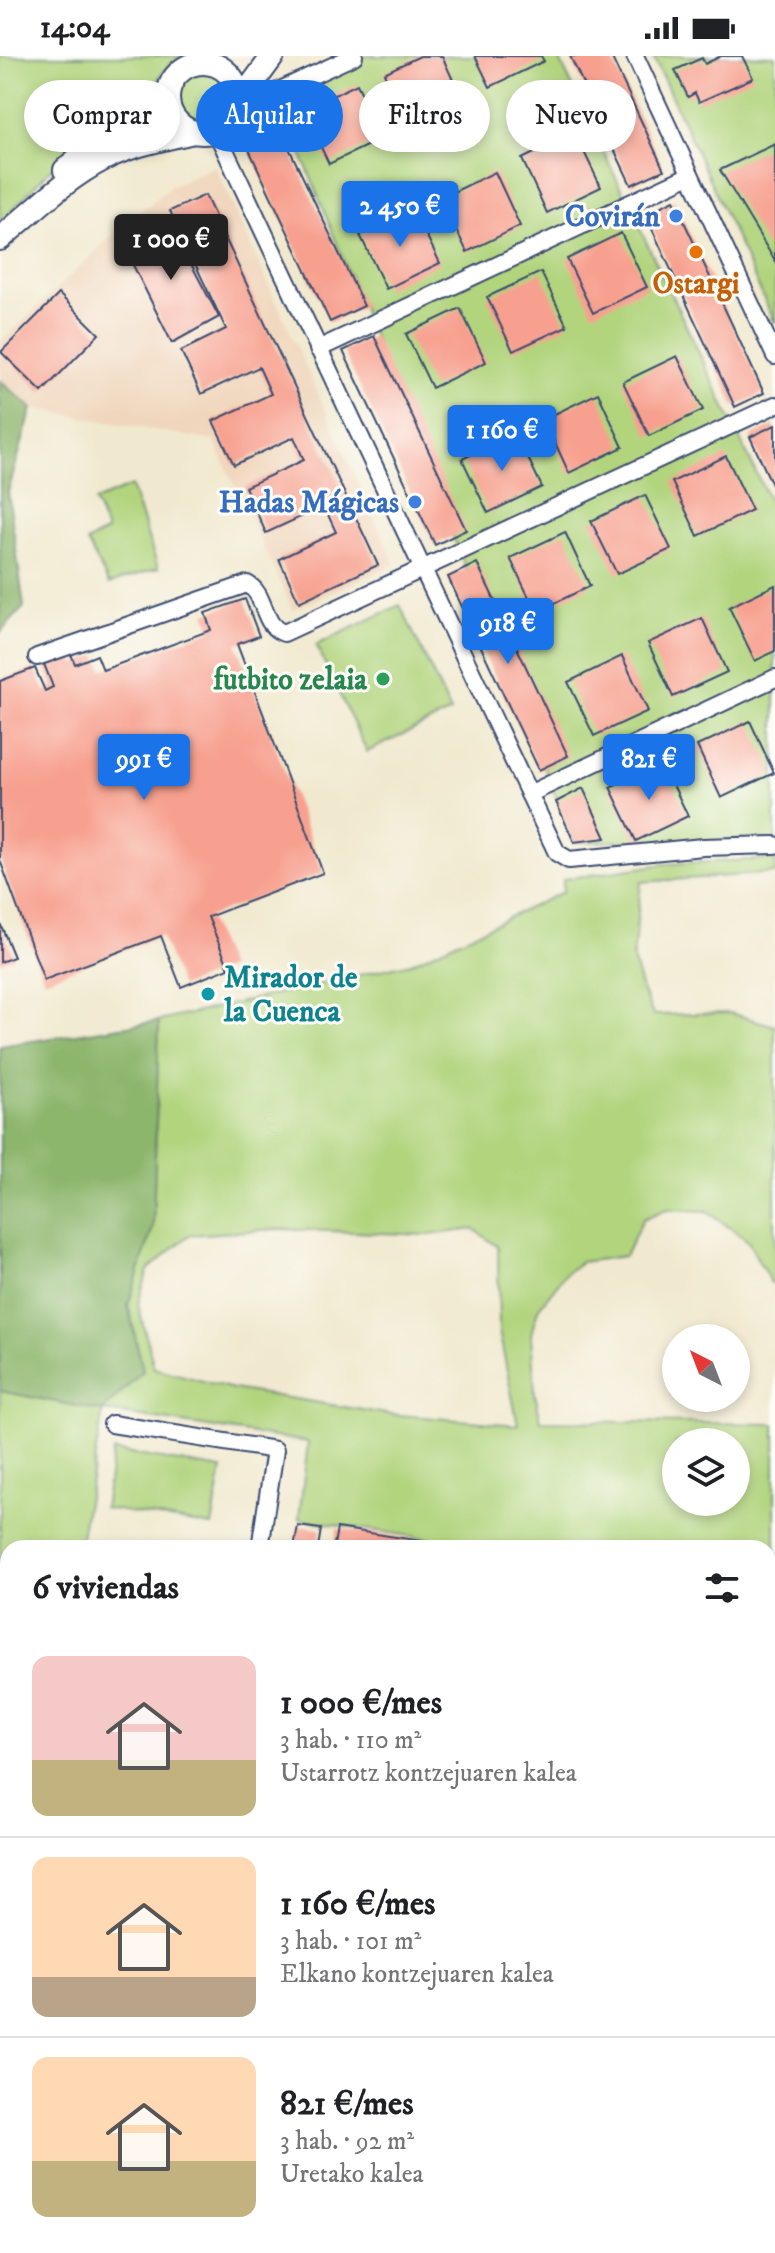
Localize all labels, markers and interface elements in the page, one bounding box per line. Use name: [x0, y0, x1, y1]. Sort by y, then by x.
text: 14:04: [40, 10, 109, 47]
chip: Comprar: [24, 80, 180, 152]
chip: Alquilar: [196, 80, 343, 152]
chip: Filtros: [359, 80, 490, 152]
chip: Nuevo: [506, 80, 636, 152]
pin: 2 450 €: [326, 181, 474, 249]
text: 2 450 €: [360, 190, 440, 223]
place label: Covirán: [565, 199, 660, 236]
marker: Covirán: [667, 207, 685, 225]
pin: 1 000 €: [97, 214, 245, 282]
text: 1 000 €: [132, 223, 210, 256]
marker: Ostargi: [687, 243, 705, 261]
place label: Ostargi: [652, 266, 740, 303]
pin: 1 160 €: [428, 405, 576, 473]
text: 1 160 €: [466, 414, 538, 447]
place label: Hadas Mágicas: [219, 485, 399, 522]
marker: Hadas Mágicas: [406, 493, 424, 511]
pin: 918 €: [452, 598, 564, 666]
text: 918 €: [480, 607, 536, 640]
place label: futbito zelaia: [212, 662, 368, 699]
marker: futbito zelaia: [374, 670, 392, 688]
pin: 991 €: [88, 734, 200, 802]
pin: 821 €: [593, 734, 705, 802]
text: 991 €: [116, 743, 172, 776]
text: 821 €: [621, 743, 677, 776]
place label: Mirador de la Cuenca: [223, 960, 358, 1031]
marker: Mirador de la Cuenca: [199, 985, 217, 1003]
north arrow: [662, 1324, 750, 1412]
map controls: [662, 1324, 750, 1516]
button: layers: [662, 1428, 750, 1516]
icon: filters: [700, 1566, 744, 1610]
text: 6 viviendas: [32, 1567, 179, 1609]
text: 1 000 €/mes: [280, 1682, 442, 1724]
icon: home: [96, 1688, 192, 1784]
text: 3 hab. · 110 m²: [280, 1724, 421, 1757]
text: Ustarrotz kontzejuaren kalea: [280, 1757, 577, 1790]
text: 1 160 €/mes: [280, 1883, 435, 1925]
icon: home: [96, 1889, 192, 1985]
text: 3 hab. · 101 m²: [280, 1925, 421, 1958]
text: Elkano kontzejuaren kalea: [280, 1958, 554, 1991]
text: 821 €/mes: [280, 2083, 414, 2125]
icon: home: [96, 2089, 192, 2185]
text: 3 hab. · 92 m²: [280, 2125, 414, 2158]
text: Uretako kalea: [280, 2158, 424, 2191]

